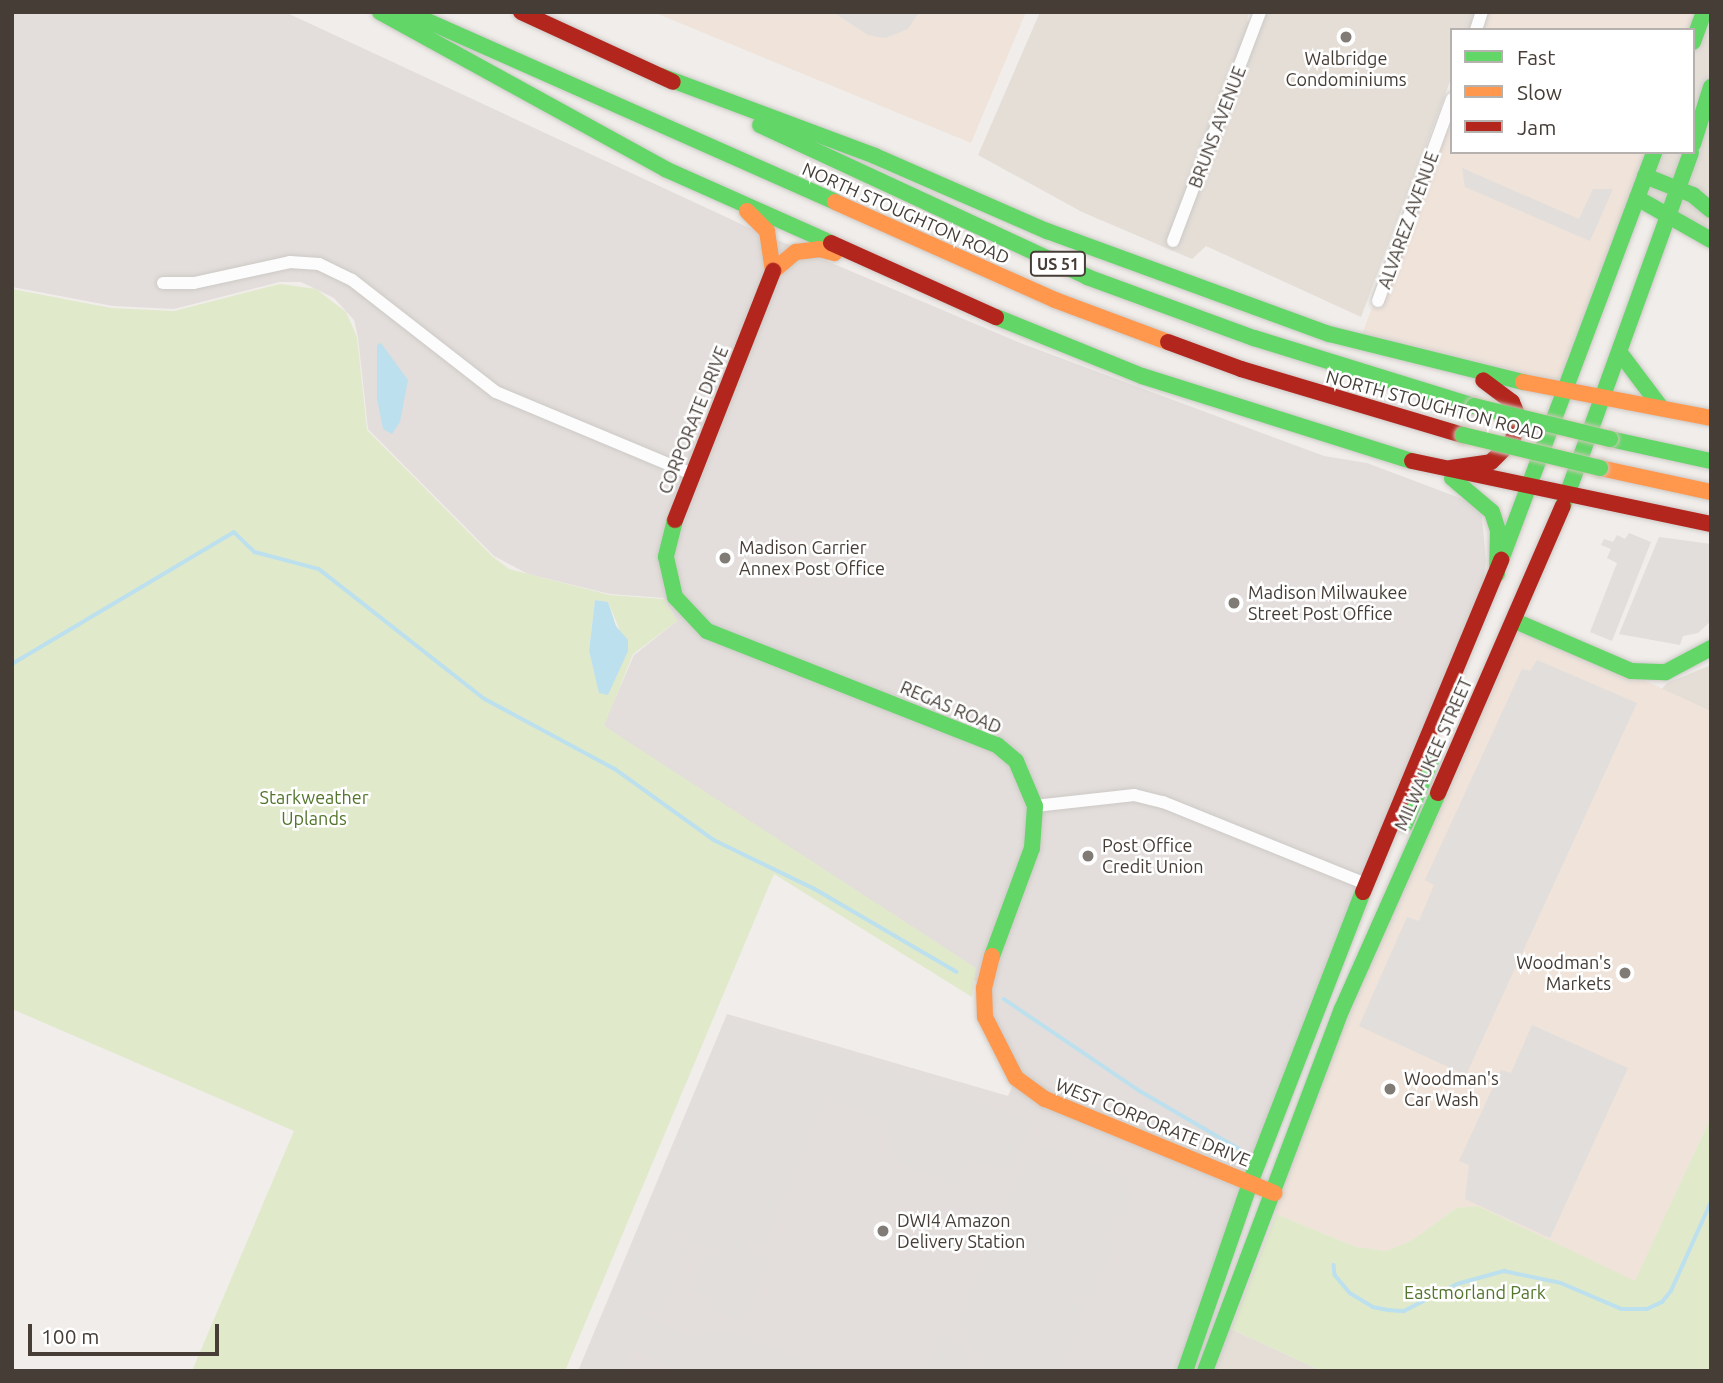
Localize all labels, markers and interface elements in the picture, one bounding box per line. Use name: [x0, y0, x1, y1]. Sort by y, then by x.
legend: [1450, 28, 1695, 154]
marker: Walbridge Condominiums: [1338, 29, 1354, 45]
text: Fast: [1517, 45, 1555, 69]
place label: Walbridge Condominiums: [1285, 48, 1407, 90]
street label: BRUNS AVENUE: [1184, 63, 1250, 191]
text: Slow: [1517, 80, 1562, 104]
text: Jam: [1517, 115, 1556, 139]
street label: ALVAREZ AVENUE: [1373, 148, 1443, 292]
street label: NORTH STOUGHTON ROAD: [799, 157, 1013, 269]
road number: US 51: [1028, 252, 1088, 276]
street label: CORPORATE DRIVE: [653, 343, 733, 497]
street label: NORTH STOUGHTON ROAD: [1324, 366, 1546, 444]
place label: Madison Carrier Annex Post Office: [739, 537, 885, 580]
marker: Madison Carrier Annex Post Office: [717, 550, 733, 566]
place label: Madison Milwaukee Street Post Office: [1248, 582, 1407, 624]
marker: Madison Milwaukee Street Post Office: [1226, 595, 1242, 611]
street label: MILWAUKEE STREET: [1390, 674, 1476, 834]
street label: REGAS ROAD: [897, 676, 1005, 738]
park label: Starkweather Uplands: [260, 787, 368, 830]
place label: Post Office Credit Union: [1102, 835, 1204, 878]
marker: Post Office Credit Union: [1080, 848, 1096, 864]
place label: Woodman's Markets: [1516, 952, 1611, 995]
marker: Woodman's Markets: [1617, 965, 1633, 981]
place label: Woodman's Car Wash: [1404, 1068, 1499, 1110]
street label: WEST CORPORATE DRIVE: [1053, 1073, 1253, 1171]
marker: Woodman's Car Wash: [1382, 1081, 1398, 1097]
place label: DWI4 Amazon Delivery Station: [897, 1210, 1025, 1252]
marker: DWI4 Amazon Delivery Station: [875, 1223, 891, 1239]
park label: Eastmorland Park: [1404, 1281, 1546, 1303]
scale bar: [32, 1310, 222, 1354]
text: 100 m: [41, 1324, 99, 1348]

